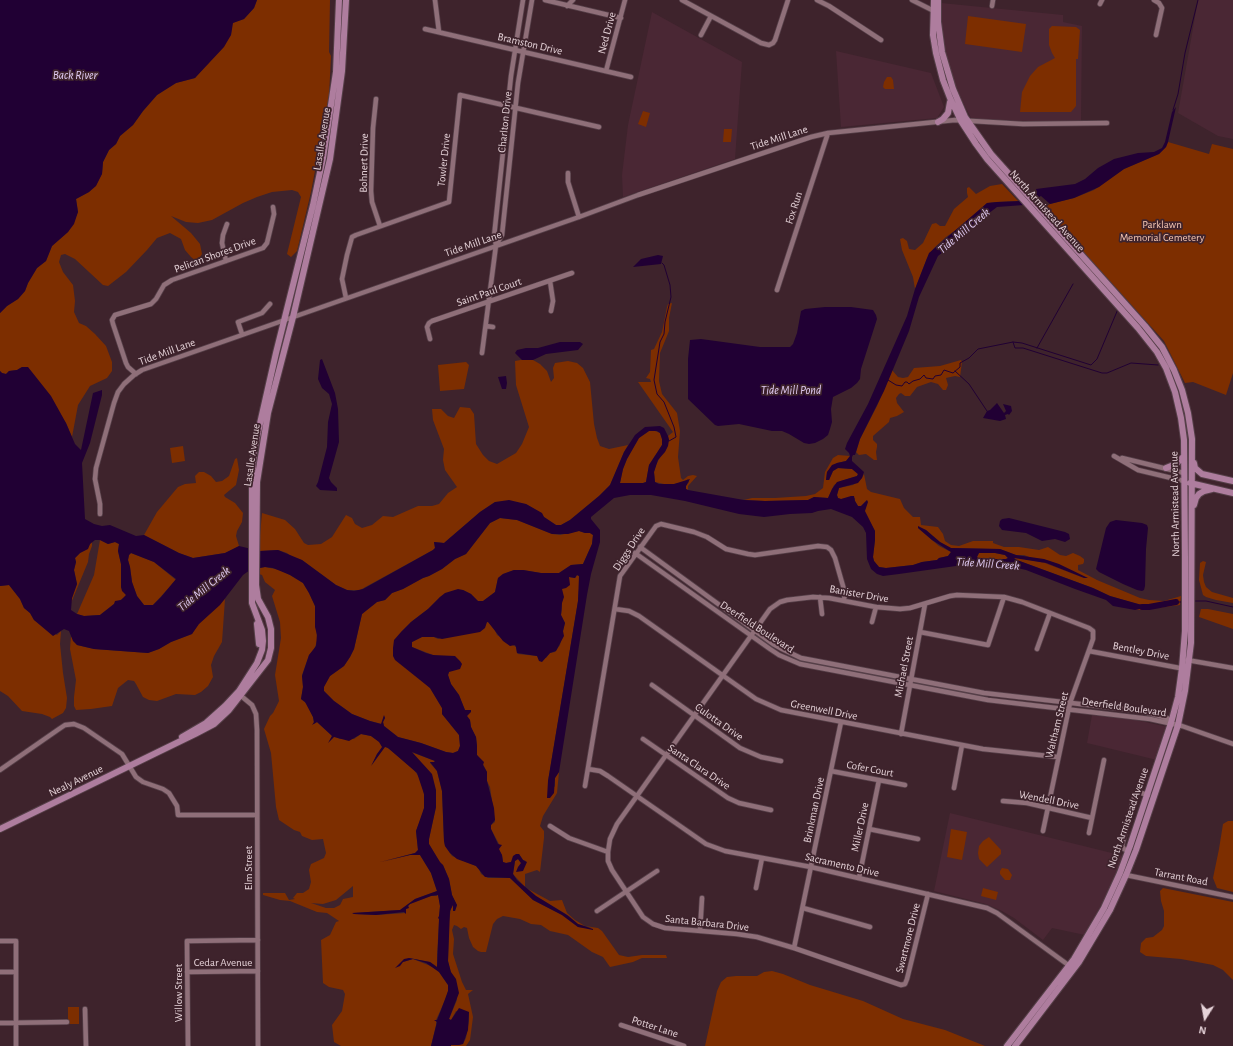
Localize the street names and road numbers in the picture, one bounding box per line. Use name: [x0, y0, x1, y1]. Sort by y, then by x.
street label: Ned Drive: [595, 11, 619, 55]
street label: Bramston Drive: [496, 30, 564, 58]
street label: Charlton Drive: [495, 91, 515, 153]
street label: Lasalle Avenue: [311, 107, 333, 171]
street label: Tide Mill Lane: [749, 123, 809, 153]
street label: Bohnert Drive: [357, 133, 371, 193]
street label: Towler Drive: [435, 133, 453, 187]
street label: North Armistead Avenue: [1007, 167, 1087, 255]
street label: Fox Run: [783, 190, 805, 226]
street label: Tide Mill Lane: [443, 228, 503, 260]
street label: Pelican Shores Drive: [172, 234, 258, 276]
street label: Saint Paul Court: [455, 275, 523, 309]
street label: Tide Mill Lane: [137, 336, 197, 368]
street label: Lasalle Avenue: [241, 423, 263, 487]
street label: North Armistead Avenue: [1167, 451, 1183, 557]
street label: Diggs Drive: [610, 525, 648, 573]
street label: Banister Drive: [828, 582, 890, 606]
street label: Deerfield Boulevard: [718, 598, 796, 656]
street label: Michael Street: [892, 635, 916, 699]
street label: Bentley Drive: [1112, 639, 1170, 663]
street label: Waltham Street: [1042, 691, 1072, 759]
street label: Deerfield Boulevard: [1081, 695, 1167, 719]
street label: Greenwell Drive: [789, 697, 859, 723]
street label: Culotta Drive: [692, 701, 746, 743]
street label: Santa Clara Drive: [665, 741, 733, 793]
street label: Cofer Court: [845, 758, 895, 780]
street label: Nealy Avenue: [47, 762, 105, 800]
street label: North Armistead Avenue: [1105, 766, 1151, 870]
street label: Brinkman Drive: [801, 776, 827, 844]
street label: Wendell Drive: [1018, 788, 1080, 812]
street label: Miller Drive: [848, 801, 872, 853]
street label: Elm Street: [242, 846, 256, 890]
street label: Sacramento Drive: [804, 850, 880, 880]
street label: Tarrant Road: [1153, 865, 1209, 889]
street label: Swartmore Drive: [893, 902, 923, 974]
street label: Santa Barbara Drive: [664, 912, 750, 934]
street label: Cedar Avenue: [194, 956, 252, 970]
street label: Willow Street: [172, 964, 186, 1022]
street label: Potter Lane: [630, 1013, 680, 1041]

